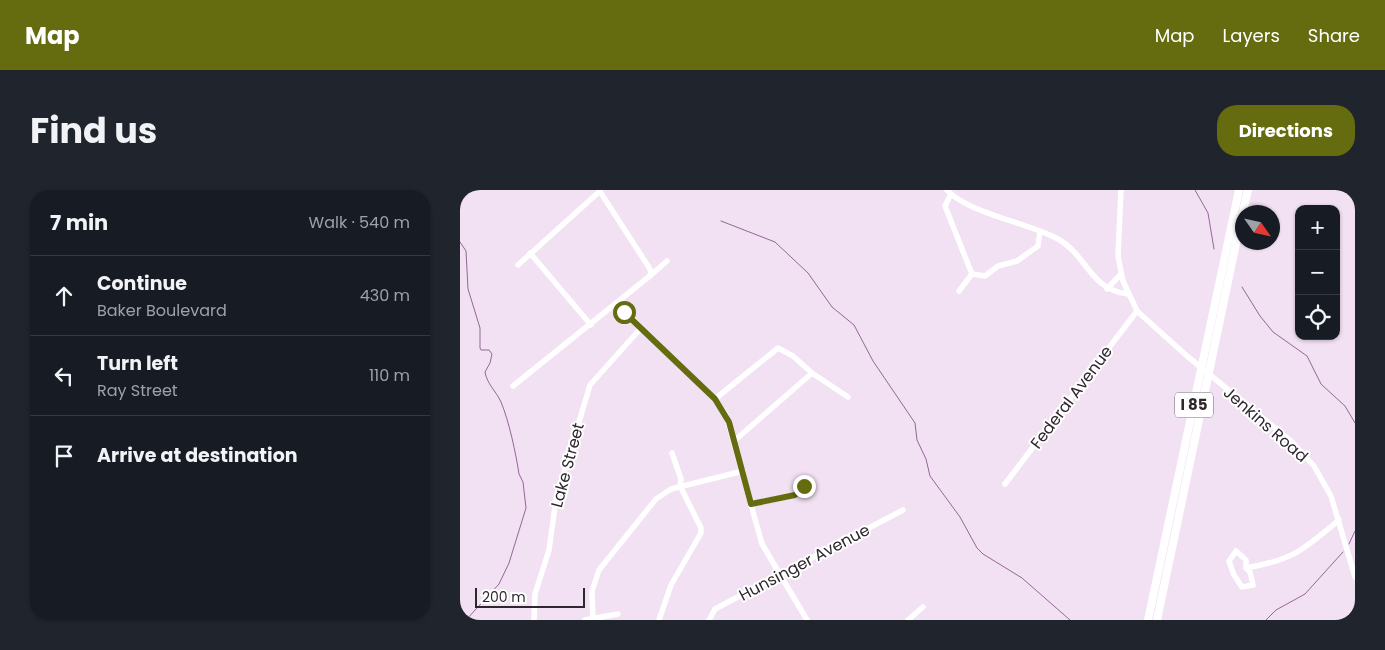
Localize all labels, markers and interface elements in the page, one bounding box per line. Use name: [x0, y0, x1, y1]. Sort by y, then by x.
text: Map: [25, 19, 80, 52]
text: Map: [1155, 23, 1195, 48]
text: Layers: [1223, 23, 1280, 48]
text: Share: [1308, 23, 1360, 48]
button: Directions: [1217, 105, 1355, 156]
text: Find us: [30, 106, 157, 155]
north arrow: [1235, 205, 1280, 250]
map controls: [1295, 205, 1340, 340]
button: +: [1295, 205, 1340, 250]
text: 7 min: [50, 208, 108, 237]
text: Walk · 540 m: [309, 211, 410, 234]
button: −: [1295, 250, 1340, 295]
text: Continue: [97, 270, 187, 297]
icon: ahead: [50, 282, 78, 310]
text: 430 m: [360, 284, 410, 307]
button: locate: [1295, 295, 1340, 340]
text: Baker Boulevard: [97, 299, 227, 322]
route start: [613, 301, 636, 324]
street label: Federal Avenue: [1025, 341, 1118, 454]
text: Turn left: [97, 350, 178, 377]
icon: left: [50, 362, 78, 390]
text: 110 m: [369, 364, 410, 387]
text: Ray Street: [97, 379, 178, 402]
street label: Jenkins Road: [1218, 381, 1313, 468]
road number: I 85: [1175, 392, 1213, 418]
street label: Lake Street: [545, 420, 590, 510]
icon: arrive: [50, 442, 78, 470]
text: Arrive at destination: [97, 442, 298, 469]
route end: [793, 475, 816, 498]
street label: Hunsinger Avenue: [735, 518, 874, 607]
scale bar: [475, 585, 585, 608]
text: 200 m: [482, 587, 526, 607]

